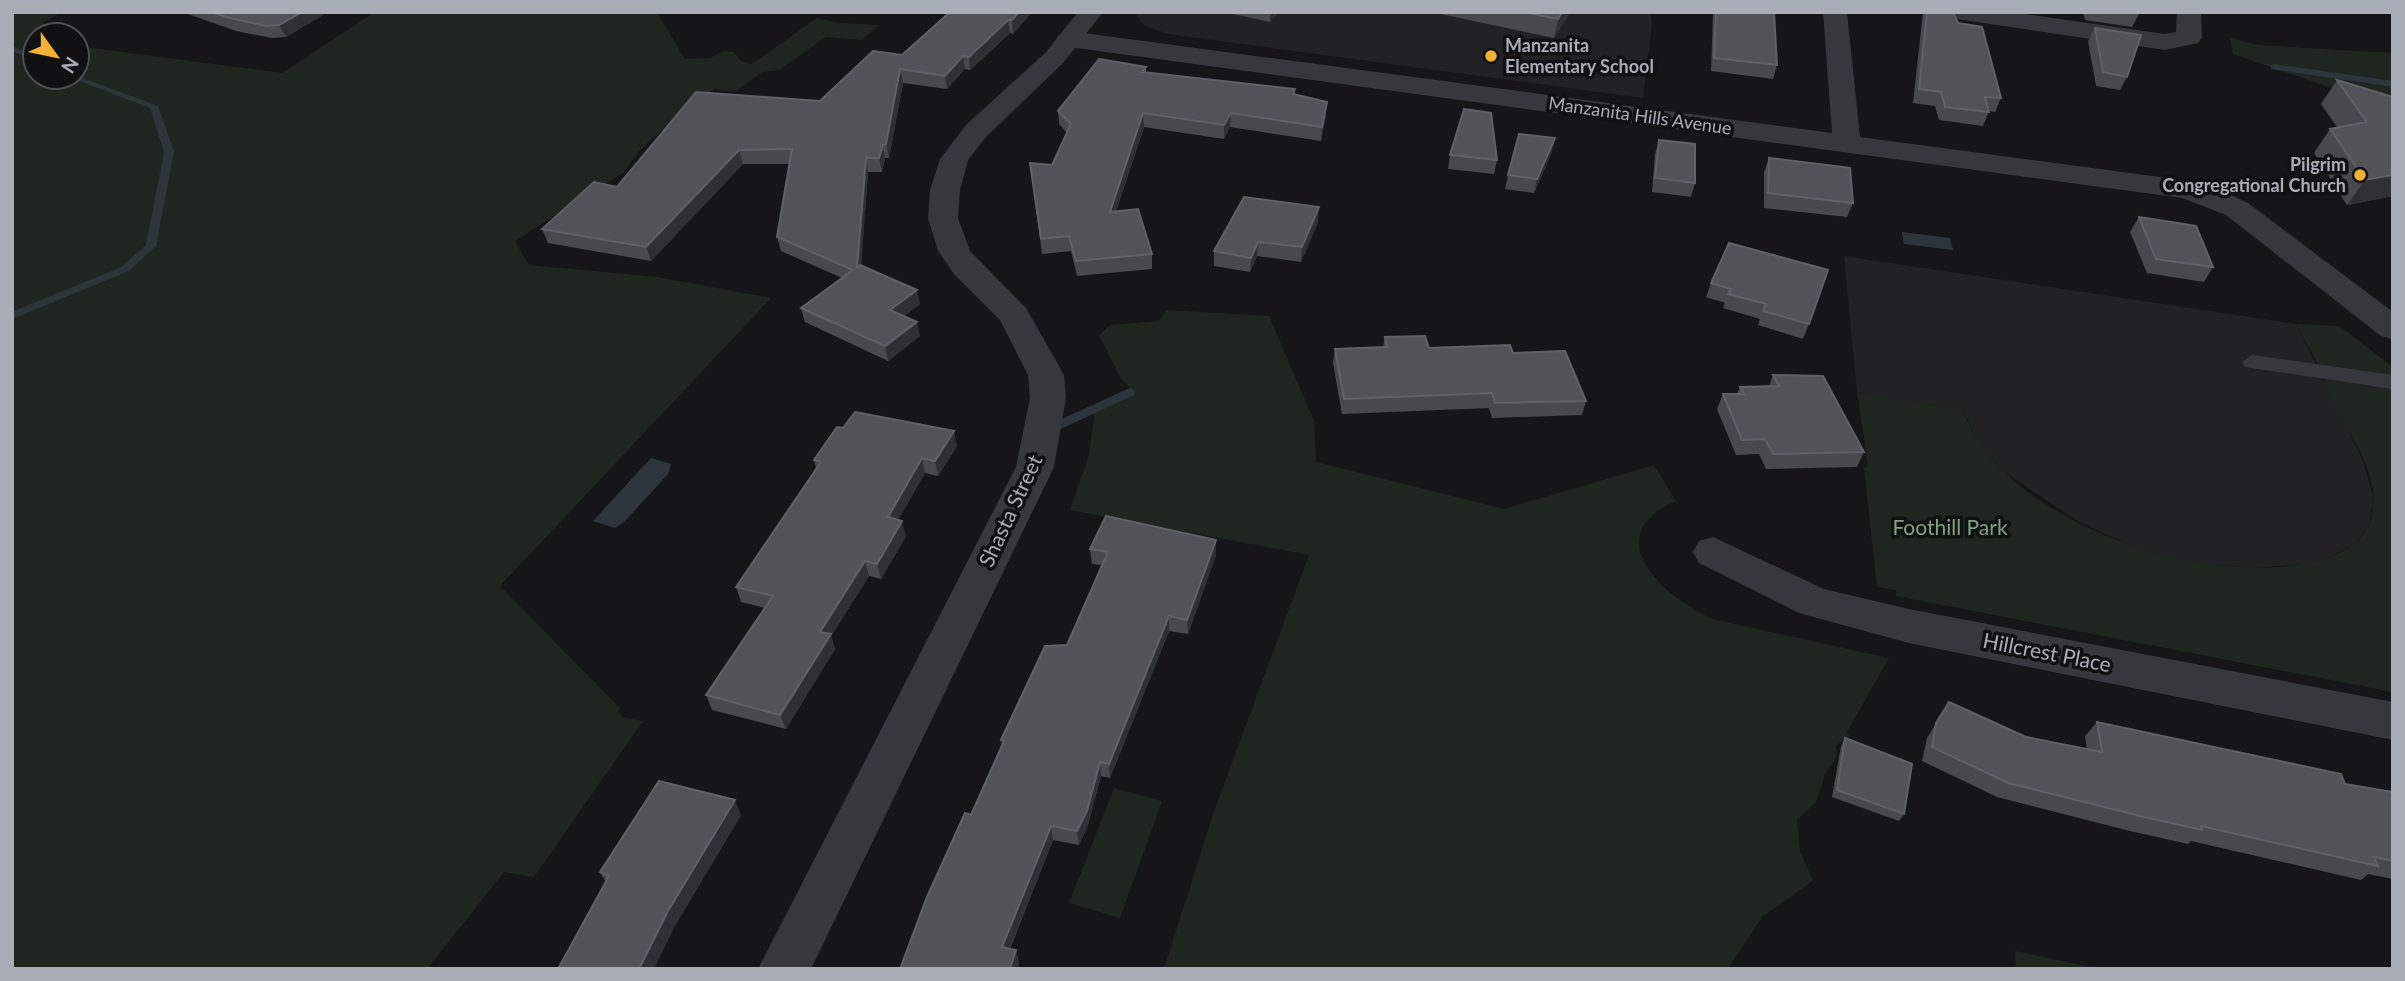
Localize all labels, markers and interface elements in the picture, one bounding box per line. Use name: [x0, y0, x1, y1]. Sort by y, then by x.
north arrow: [21, 21, 91, 91]
place label: Manzanita Elementary School: [1505, 34, 1654, 77]
marker: Manzanita Elementary School: [1483, 48, 1499, 64]
text: N: [57, 53, 84, 78]
street label: Manzanita Hills Avenue: [1547, 91, 1733, 139]
place label: Pilgrim Congregational Church: [2162, 153, 2346, 196]
marker: Pilgrim Congregational Church: [2352, 167, 2368, 183]
street label: Shasta Street: [973, 450, 1047, 571]
park label: Foothill Park: [1892, 514, 2008, 539]
street label: Hillcrest Place: [1981, 627, 2113, 676]

